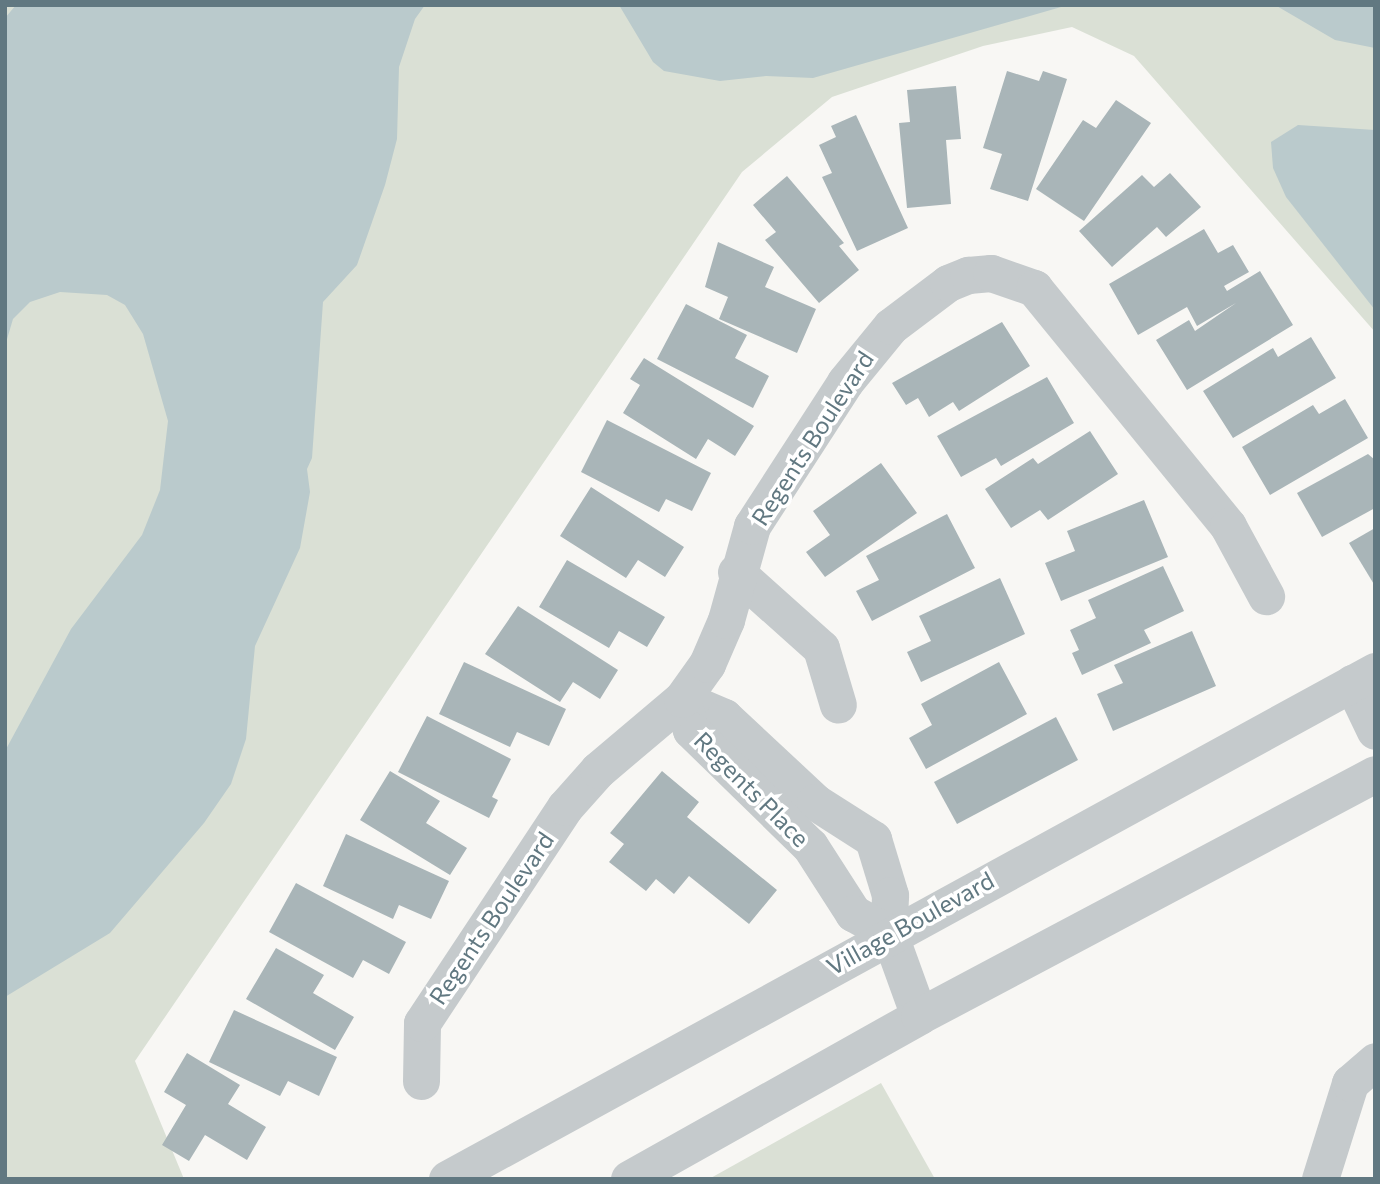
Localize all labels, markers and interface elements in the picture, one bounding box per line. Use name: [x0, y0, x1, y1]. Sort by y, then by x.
street label: Regents Boulevard: [745, 346, 879, 530]
street label: Regents Place: [689, 726, 815, 852]
street label: Regents Boulevard: [423, 826, 559, 1010]
street label: Village Boulevard: [821, 865, 999, 981]

